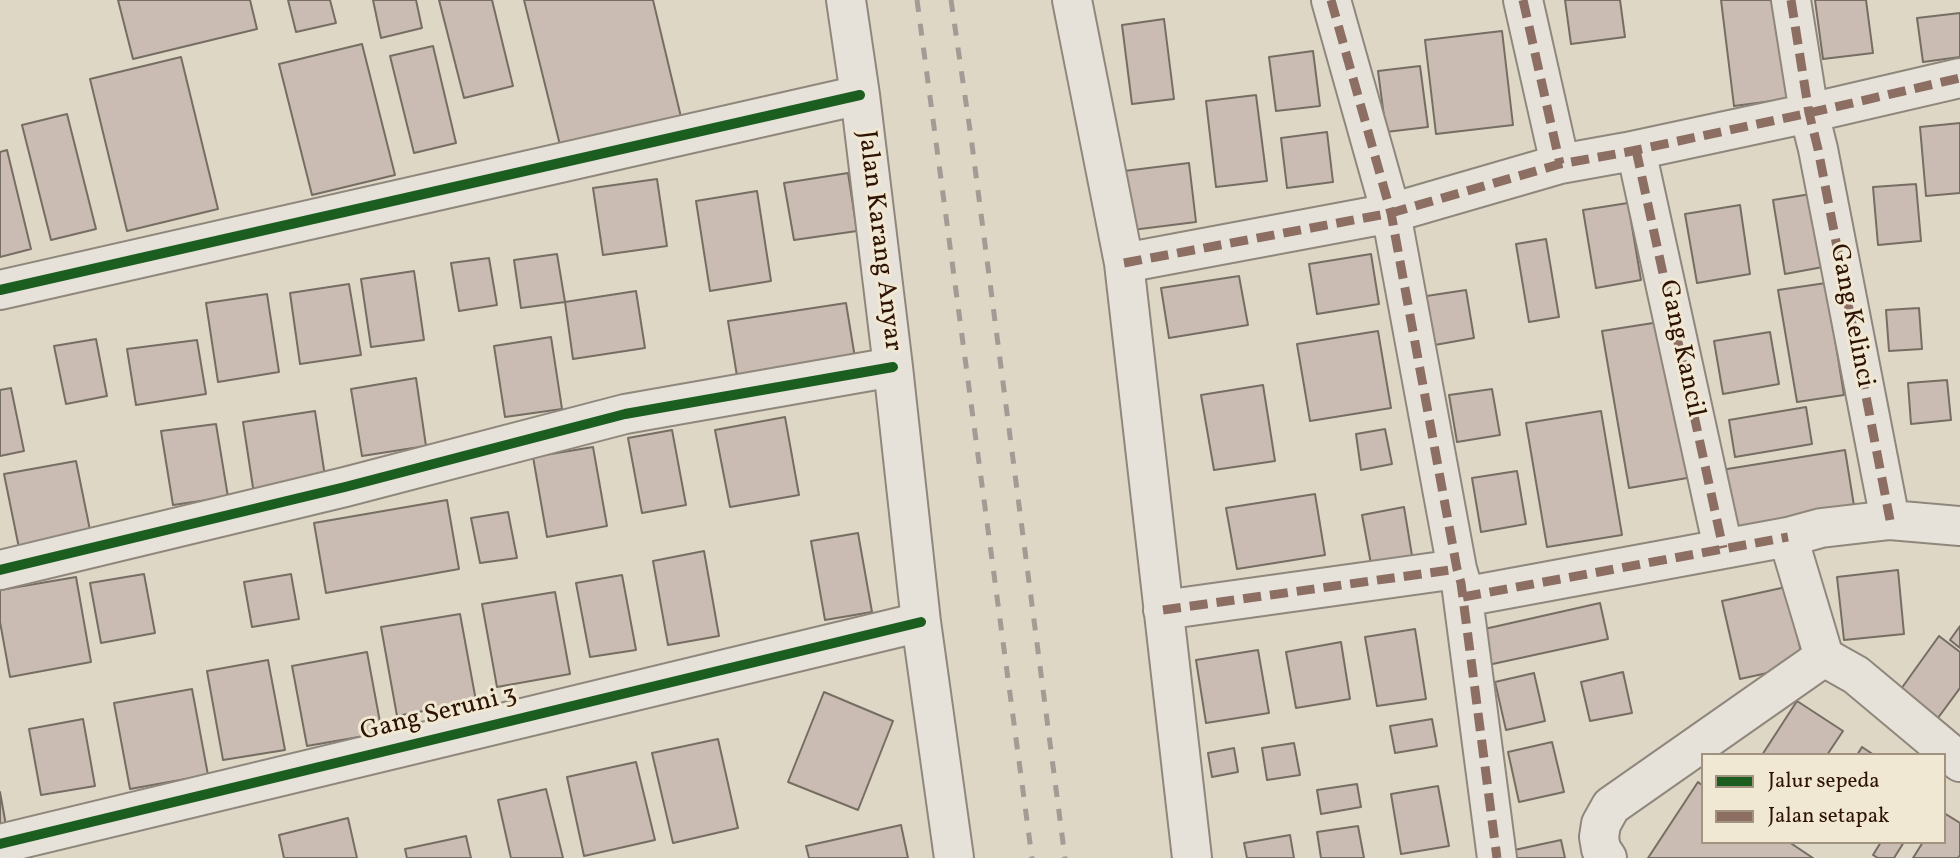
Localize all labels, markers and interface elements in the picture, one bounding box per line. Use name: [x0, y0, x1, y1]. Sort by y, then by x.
street label: Jalan Karang Anyar: [849, 129, 907, 353]
street label: Gang Kelinci: [1821, 242, 1879, 390]
street label: Gang Kancil: [1650, 278, 1710, 420]
street label: Gang Seruni 3: [358, 680, 520, 750]
legend: [1701, 753, 1946, 844]
text: Jalur sepeda: [1768, 767, 1880, 796]
text: Jalan setapak: [1768, 802, 1890, 831]

